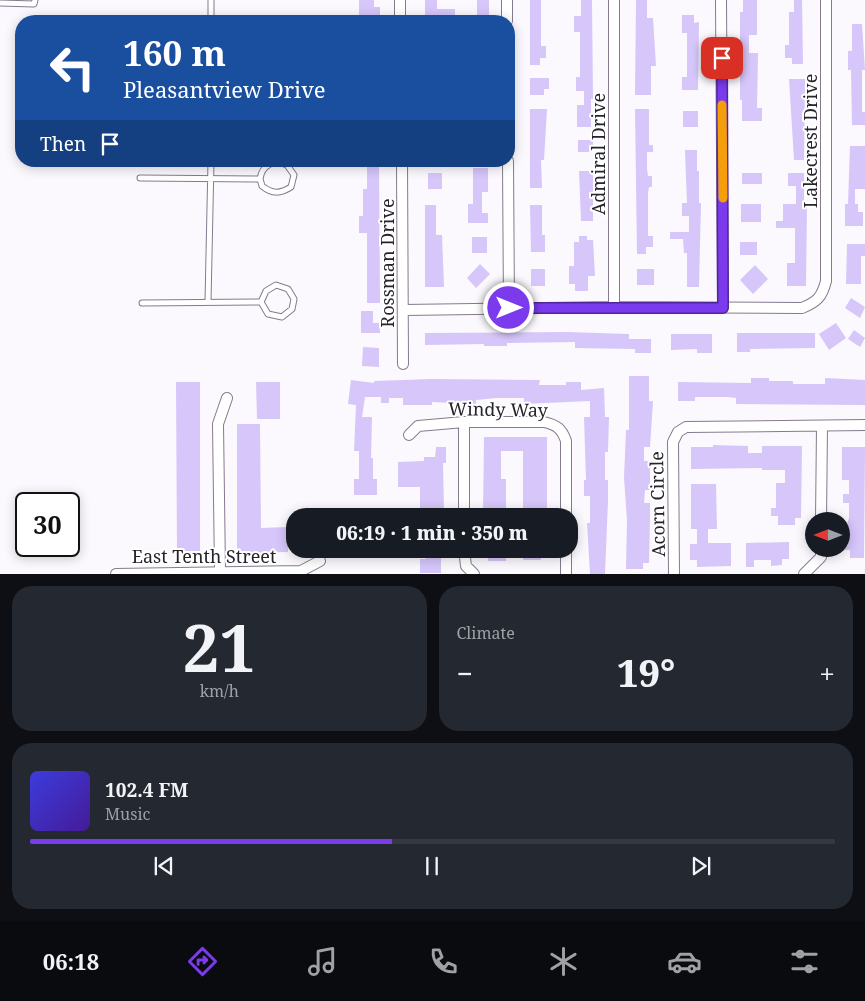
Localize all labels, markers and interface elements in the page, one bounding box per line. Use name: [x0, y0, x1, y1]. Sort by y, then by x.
text: 160 m: [123, 29, 226, 76]
icon: left: [40, 35, 105, 100]
pin: [701, 37, 743, 79]
icon: arrive: [708, 44, 736, 72]
text: Pleasantview Drive: [123, 74, 326, 104]
street label: Lakecrest Drive: [798, 74, 822, 208]
street label: Admiral Drive: [586, 93, 610, 215]
icon: arrive: [96, 130, 124, 158]
text: Then: [40, 131, 86, 157]
street label: Rossman Drive: [375, 198, 399, 328]
position arrow: [482, 281, 534, 333]
street label: Windy Way: [448, 396, 549, 422]
street label: Acorn Circle: [644, 451, 670, 557]
speed limit sign: 30: [15, 492, 80, 557]
north arrow: [805, 512, 850, 558]
map controls: [805, 512, 850, 557]
text: 06:19 · 1 min · 350 m: [336, 520, 528, 546]
street label: East Tenth Street: [132, 544, 276, 568]
text: 21: [183, 603, 256, 691]
text: Climate: [457, 622, 515, 644]
text: 19°: [617, 646, 675, 698]
text: −: [457, 654, 473, 692]
text: +: [819, 654, 835, 692]
text: km/h: [200, 680, 239, 702]
text: 102.4 FM: [105, 777, 188, 803]
text: Music: [105, 803, 150, 825]
icon: previous: [150, 852, 178, 880]
icon: pause: [418, 852, 446, 880]
icon: next: [687, 852, 715, 880]
icon: directions: [185, 944, 220, 979]
icon: music: [305, 944, 340, 979]
icon: phone: [426, 944, 461, 979]
icon: climate: [546, 944, 581, 979]
icon: car: [667, 944, 702, 979]
icon: filters: [787, 944, 822, 979]
text: 06:18: [43, 946, 99, 976]

